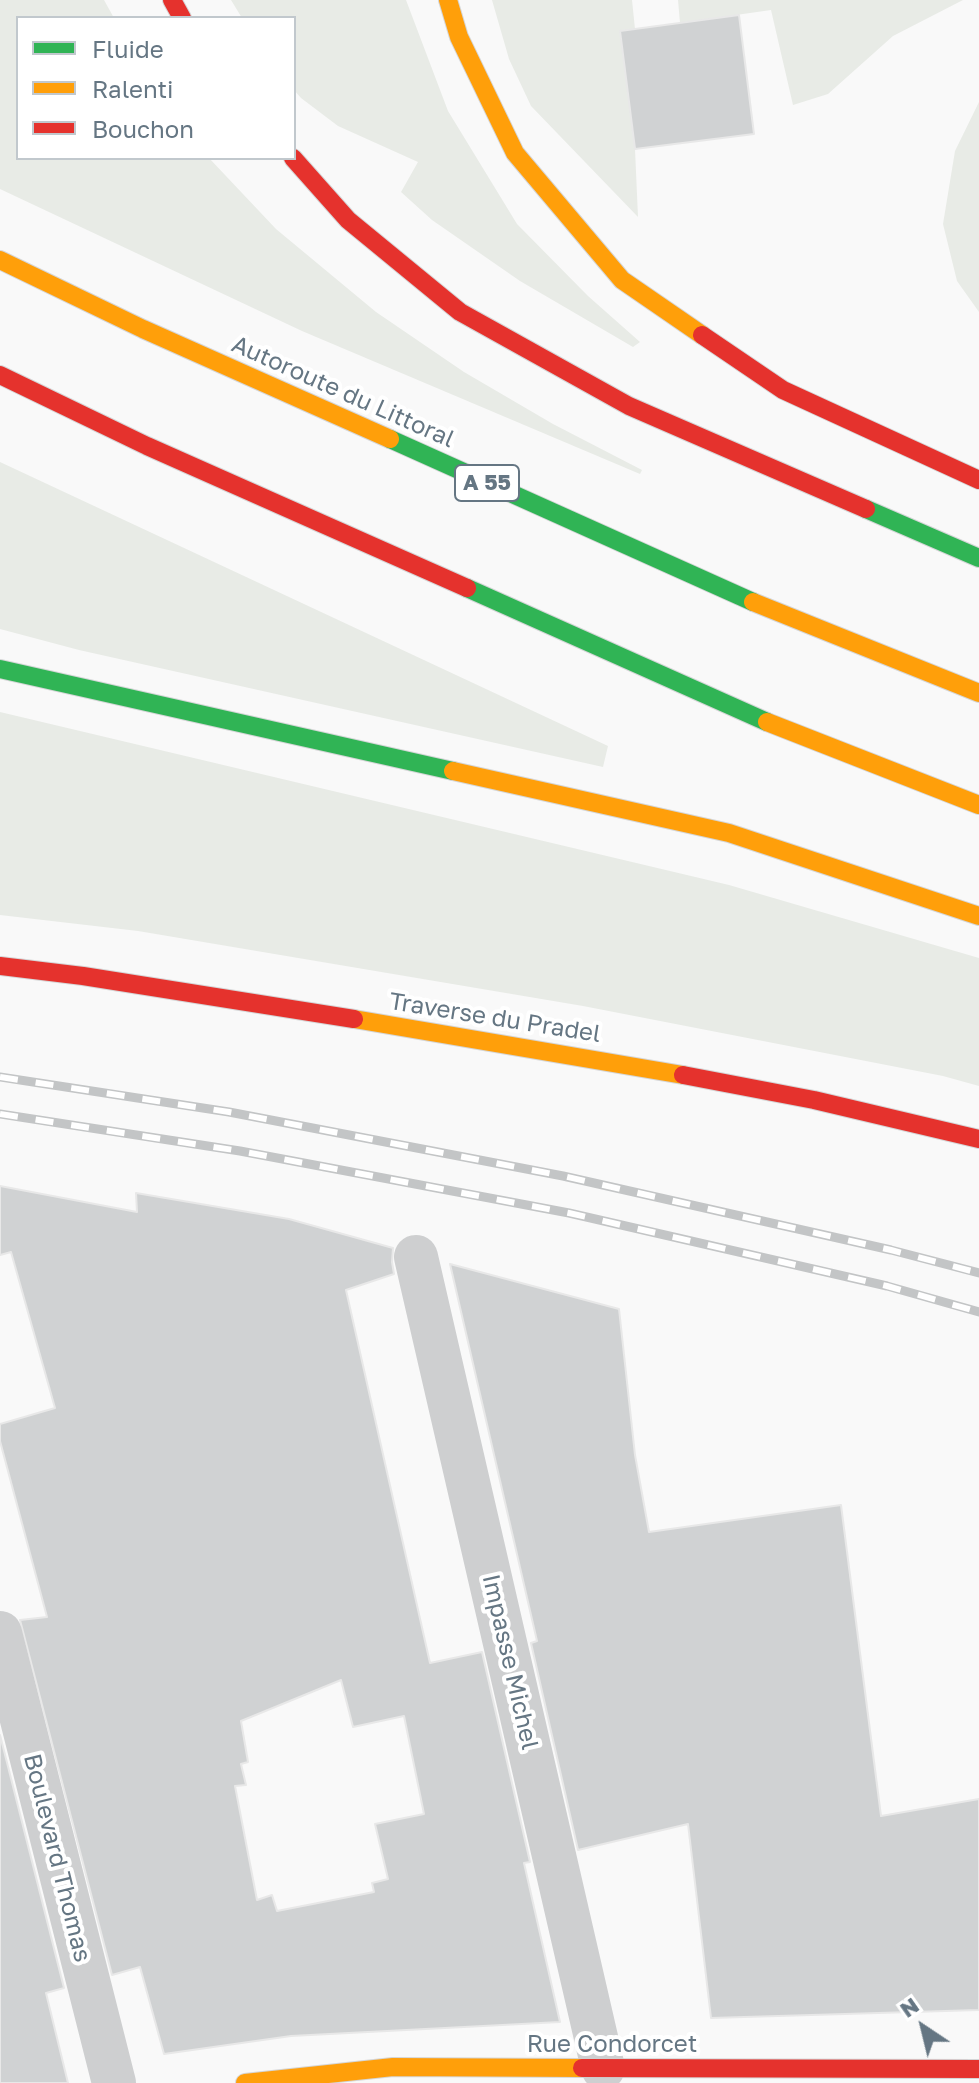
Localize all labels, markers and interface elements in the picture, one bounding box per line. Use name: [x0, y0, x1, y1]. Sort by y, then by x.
legend: [16, 16, 296, 160]
text: Fluide: [92, 34, 164, 63]
text: Ralenti: [92, 74, 174, 103]
text: Bouchon: [92, 114, 194, 143]
street label: Autoroute du Littoral: [227, 330, 459, 454]
road number: A 55: [455, 465, 519, 501]
street label: Traverse du Pradel: [387, 987, 603, 1049]
street label: Impasse Michel: [476, 1572, 544, 1752]
street label: Boulevard Thomas: [17, 1751, 97, 1965]
north arrow: [883, 1987, 963, 2067]
text: N: [894, 1991, 924, 2023]
street label: Rue Condorcet: [527, 2030, 697, 2058]

